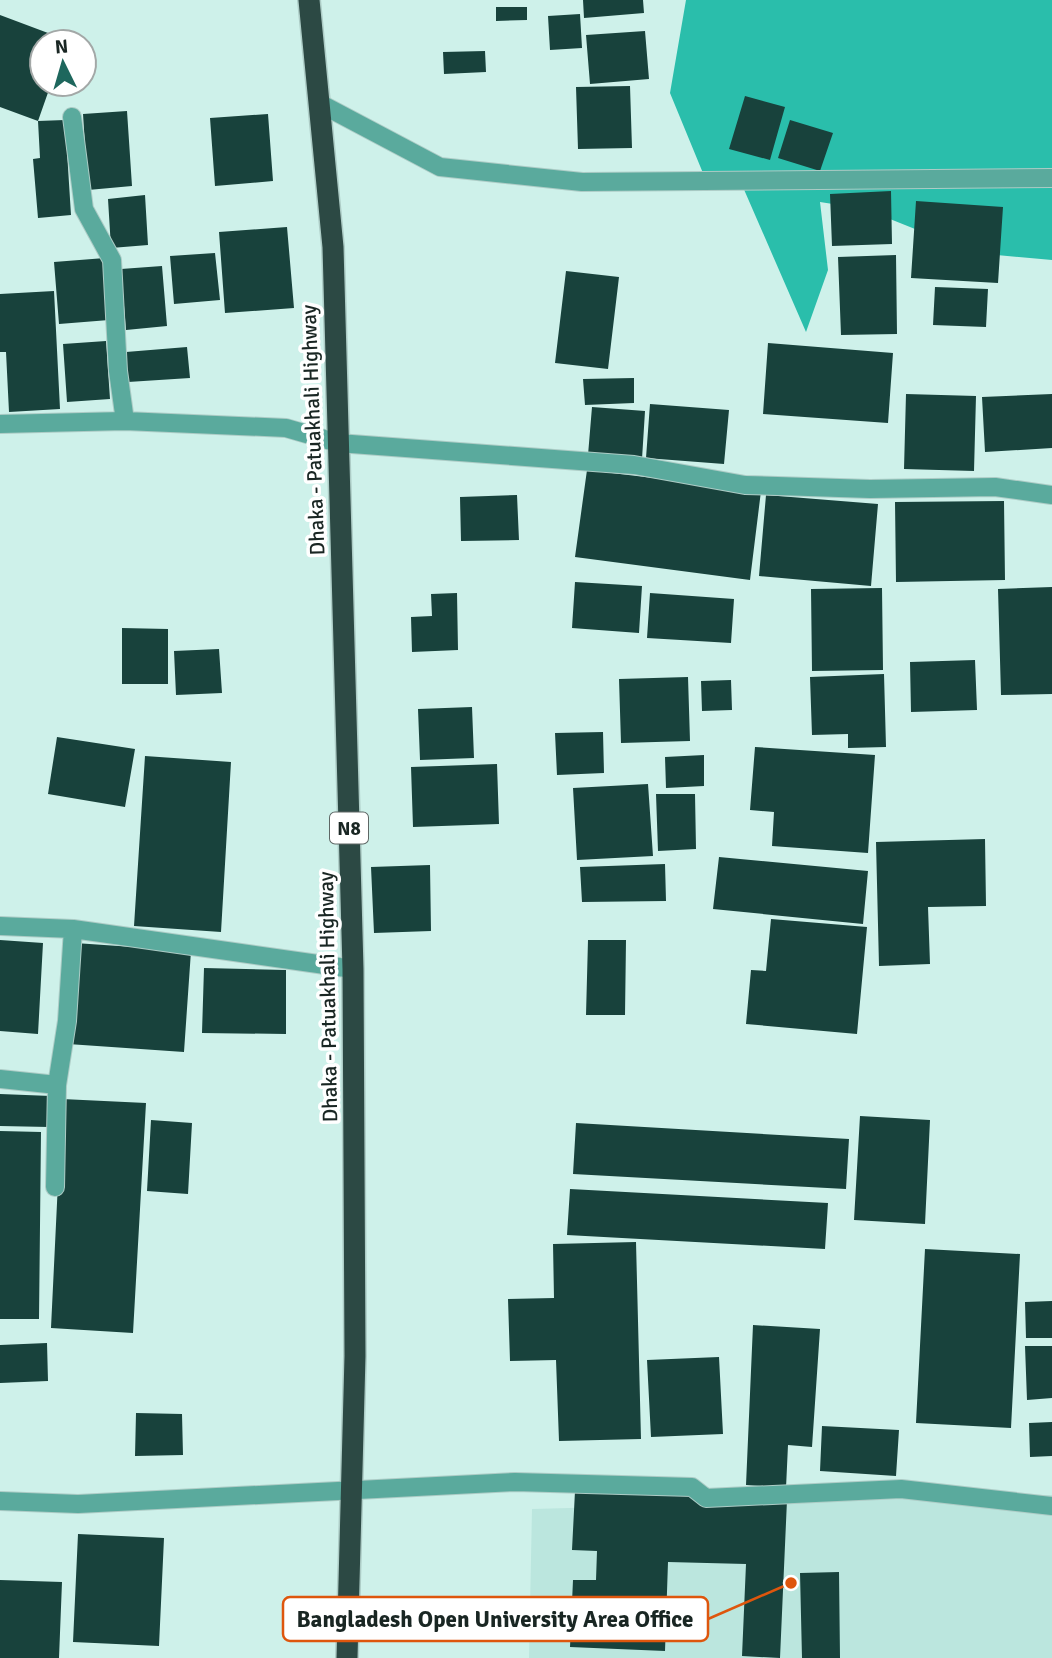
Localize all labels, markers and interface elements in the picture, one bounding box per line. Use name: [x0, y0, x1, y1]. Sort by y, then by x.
north arrow: [28, 28, 98, 98]
text: N: [54, 35, 69, 60]
street label: Dhaka - Patuakhali Highway: [296, 304, 330, 556]
road number: N8: [330, 813, 368, 844]
street label: Dhaka - Patuakhali Highway: [313, 871, 343, 1123]
callout: Bangladesh Open University Area Office: [283, 1597, 708, 1641]
text: Bangladesh Open University Area Office: [296, 1605, 694, 1634]

